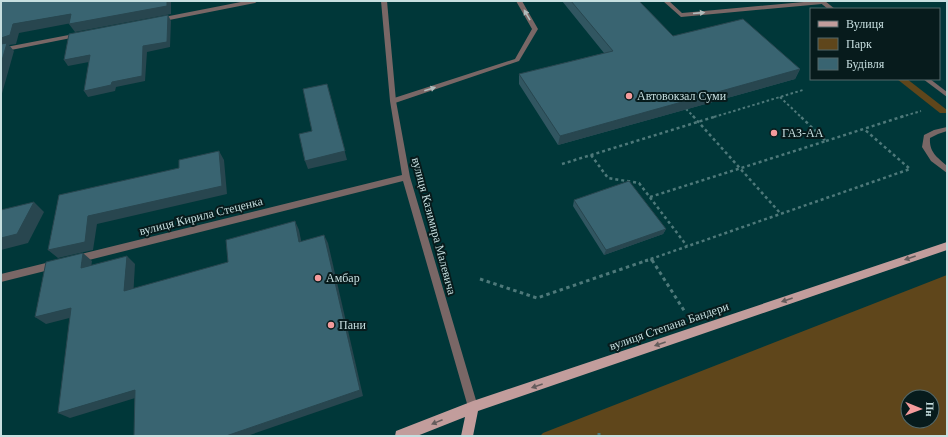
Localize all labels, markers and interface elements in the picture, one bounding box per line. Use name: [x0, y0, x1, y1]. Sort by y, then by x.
legend: [810, 8, 940, 80]
one-way arrow: [523, 9, 530, 21]
one-way arrow: [693, 10, 705, 16]
text: Вулиця: [846, 17, 884, 31]
text: Парк: [846, 37, 872, 51]
text: Будівля: [846, 57, 885, 71]
one-way arrow: [425, 85, 437, 91]
place label: Автовокзал Суми: [637, 89, 727, 103]
marker: Автовокзал Суми: [624, 91, 634, 101]
place label: ГАЗ-АА: [782, 126, 824, 140]
marker: ГАЗ-АА: [769, 128, 779, 138]
street label: вулиця Казимира Малевича: [409, 156, 459, 297]
street label: вулиця Кирила Стеценка: [138, 194, 265, 238]
one-way arrow: [904, 256, 916, 262]
place label: Амбар: [326, 271, 360, 285]
marker: Амбар: [313, 273, 323, 283]
one-way arrow: [781, 298, 793, 304]
street label: вулиця Степана Бандери: [607, 299, 731, 353]
place label: Пани: [339, 318, 366, 332]
marker: Пани: [326, 320, 336, 330]
one-way arrow: [653, 341, 665, 347]
one-way arrow: [530, 383, 542, 389]
north arrow: [900, 389, 940, 429]
text: Пн: [924, 402, 936, 417]
one-way arrow: [430, 419, 442, 425]

